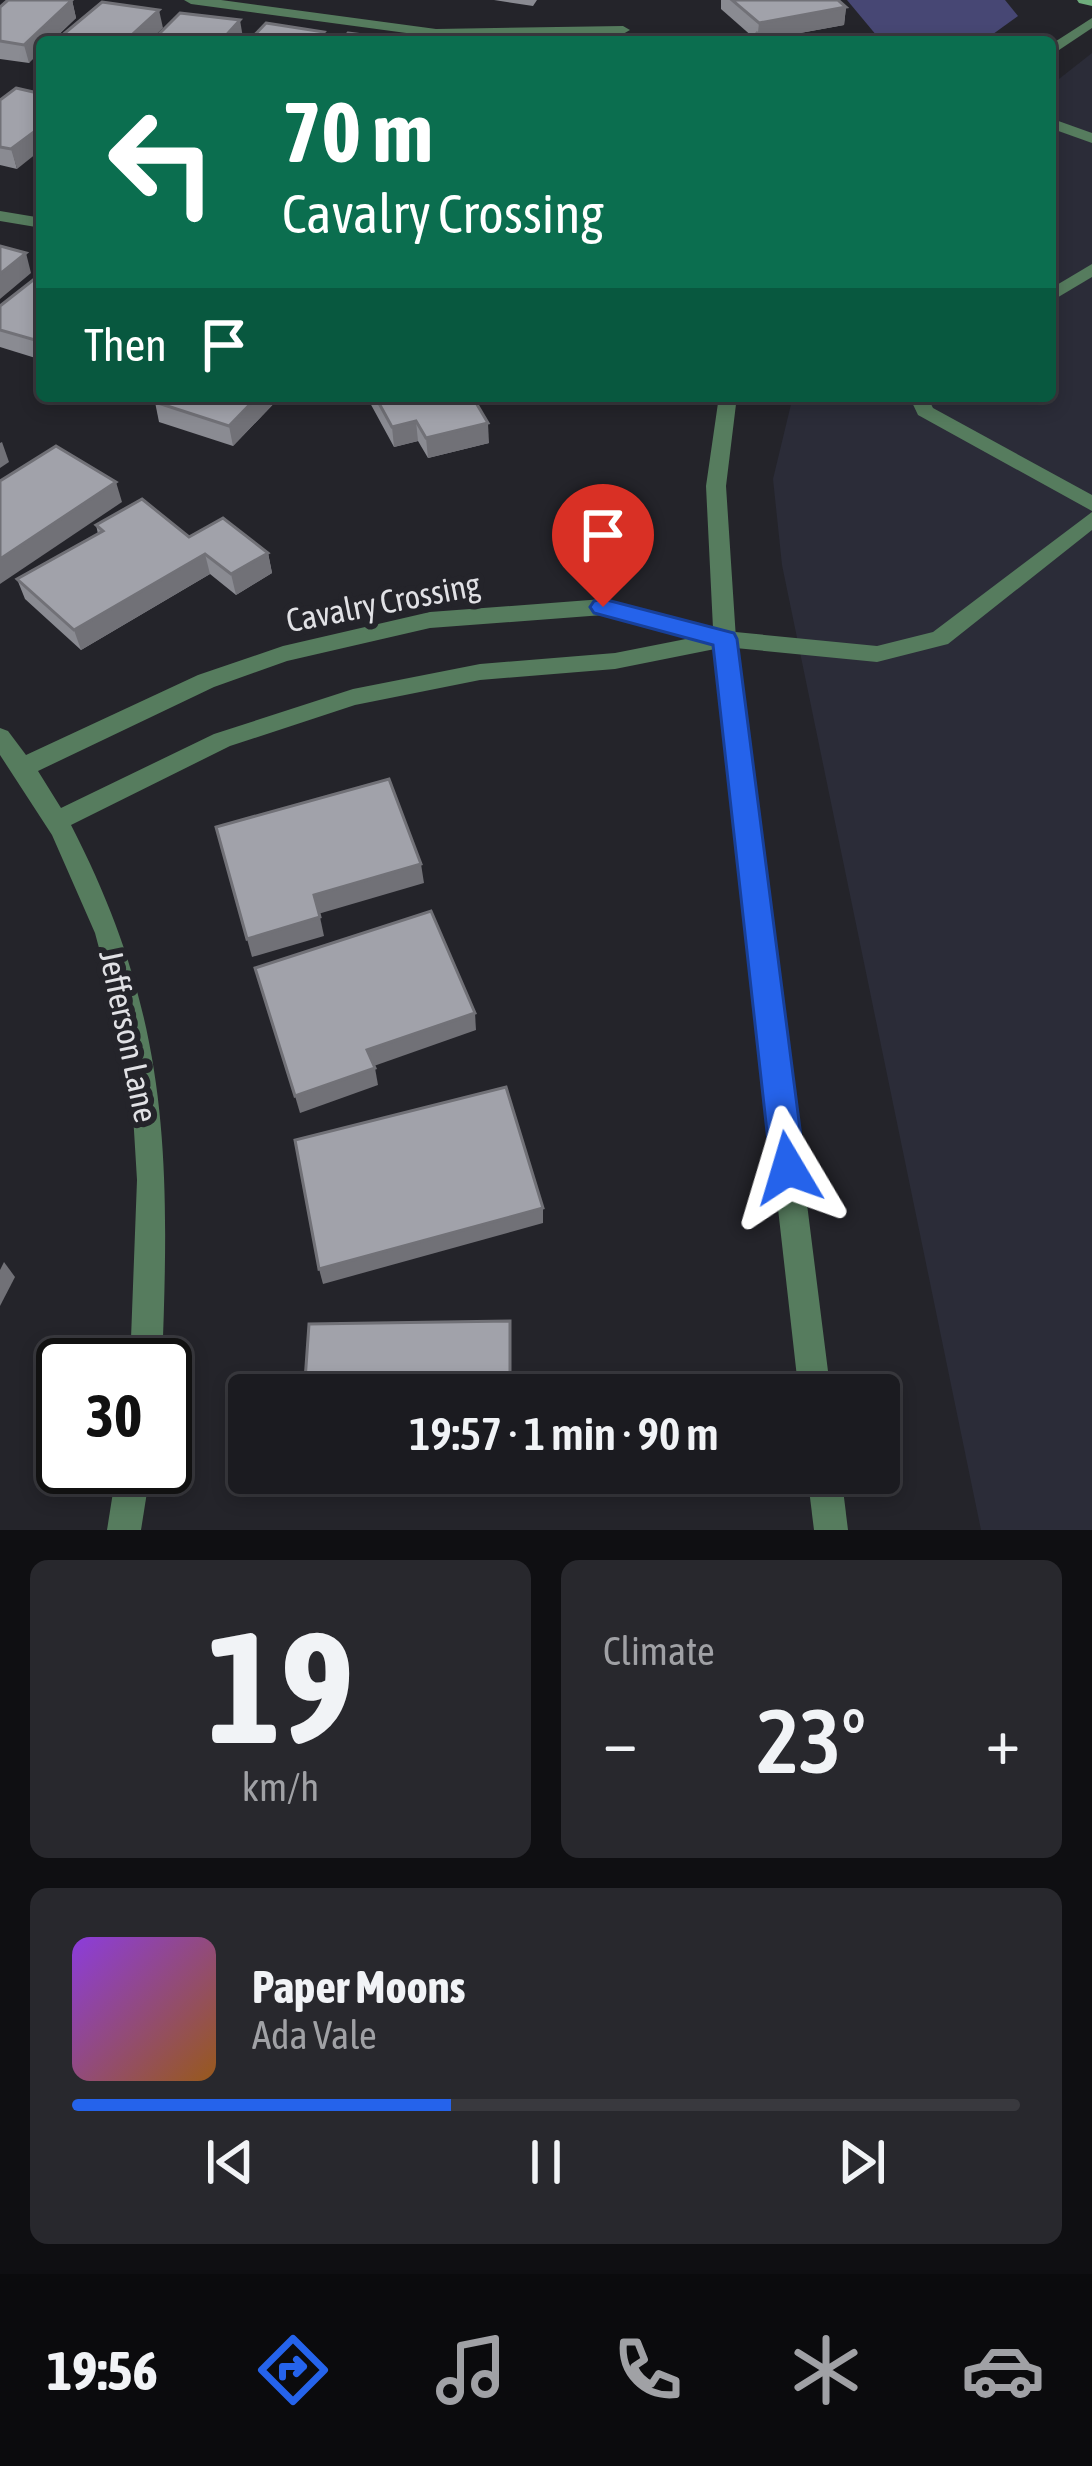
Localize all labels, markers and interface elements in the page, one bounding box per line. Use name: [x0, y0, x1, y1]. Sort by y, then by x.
icon: left: [84, 84, 240, 240]
text: 70 m: [282, 84, 433, 180]
text: Cavalry Crossing: [282, 183, 604, 244]
icon: arrive: [191, 312, 257, 378]
text: Then: [84, 319, 167, 371]
pin: [552, 484, 654, 607]
icon: arrive: [570, 502, 636, 568]
street label: Cavalry Crossing: [283, 564, 484, 639]
street label: Jefferson Lane: [92, 946, 166, 1126]
position arrow: [725, 1105, 851, 1231]
speed limit sign: 30: [36, 1338, 192, 1494]
text: 19:57 · 1 min · 90 m: [409, 1408, 719, 1460]
text: 19: [207, 1597, 354, 1776]
text: Climate: [603, 1629, 715, 1673]
text: 23°: [757, 1689, 866, 1792]
text: −: [603, 1702, 637, 1778]
text: +: [986, 1702, 1020, 1778]
text: km/h: [242, 1765, 319, 1809]
text: Paper Moons: [252, 1961, 465, 2013]
text: Ada Vale: [252, 2013, 377, 2057]
icon: previous: [197, 2129, 263, 2195]
icon: pause: [513, 2129, 579, 2195]
icon: next: [829, 2129, 895, 2195]
icon: directions: [251, 2328, 335, 2412]
icon: music: [429, 2328, 513, 2412]
icon: phone: [606, 2328, 690, 2412]
icon: climate: [784, 2328, 868, 2412]
icon: car: [961, 2328, 1045, 2412]
text: 19:56: [47, 2340, 158, 2401]

